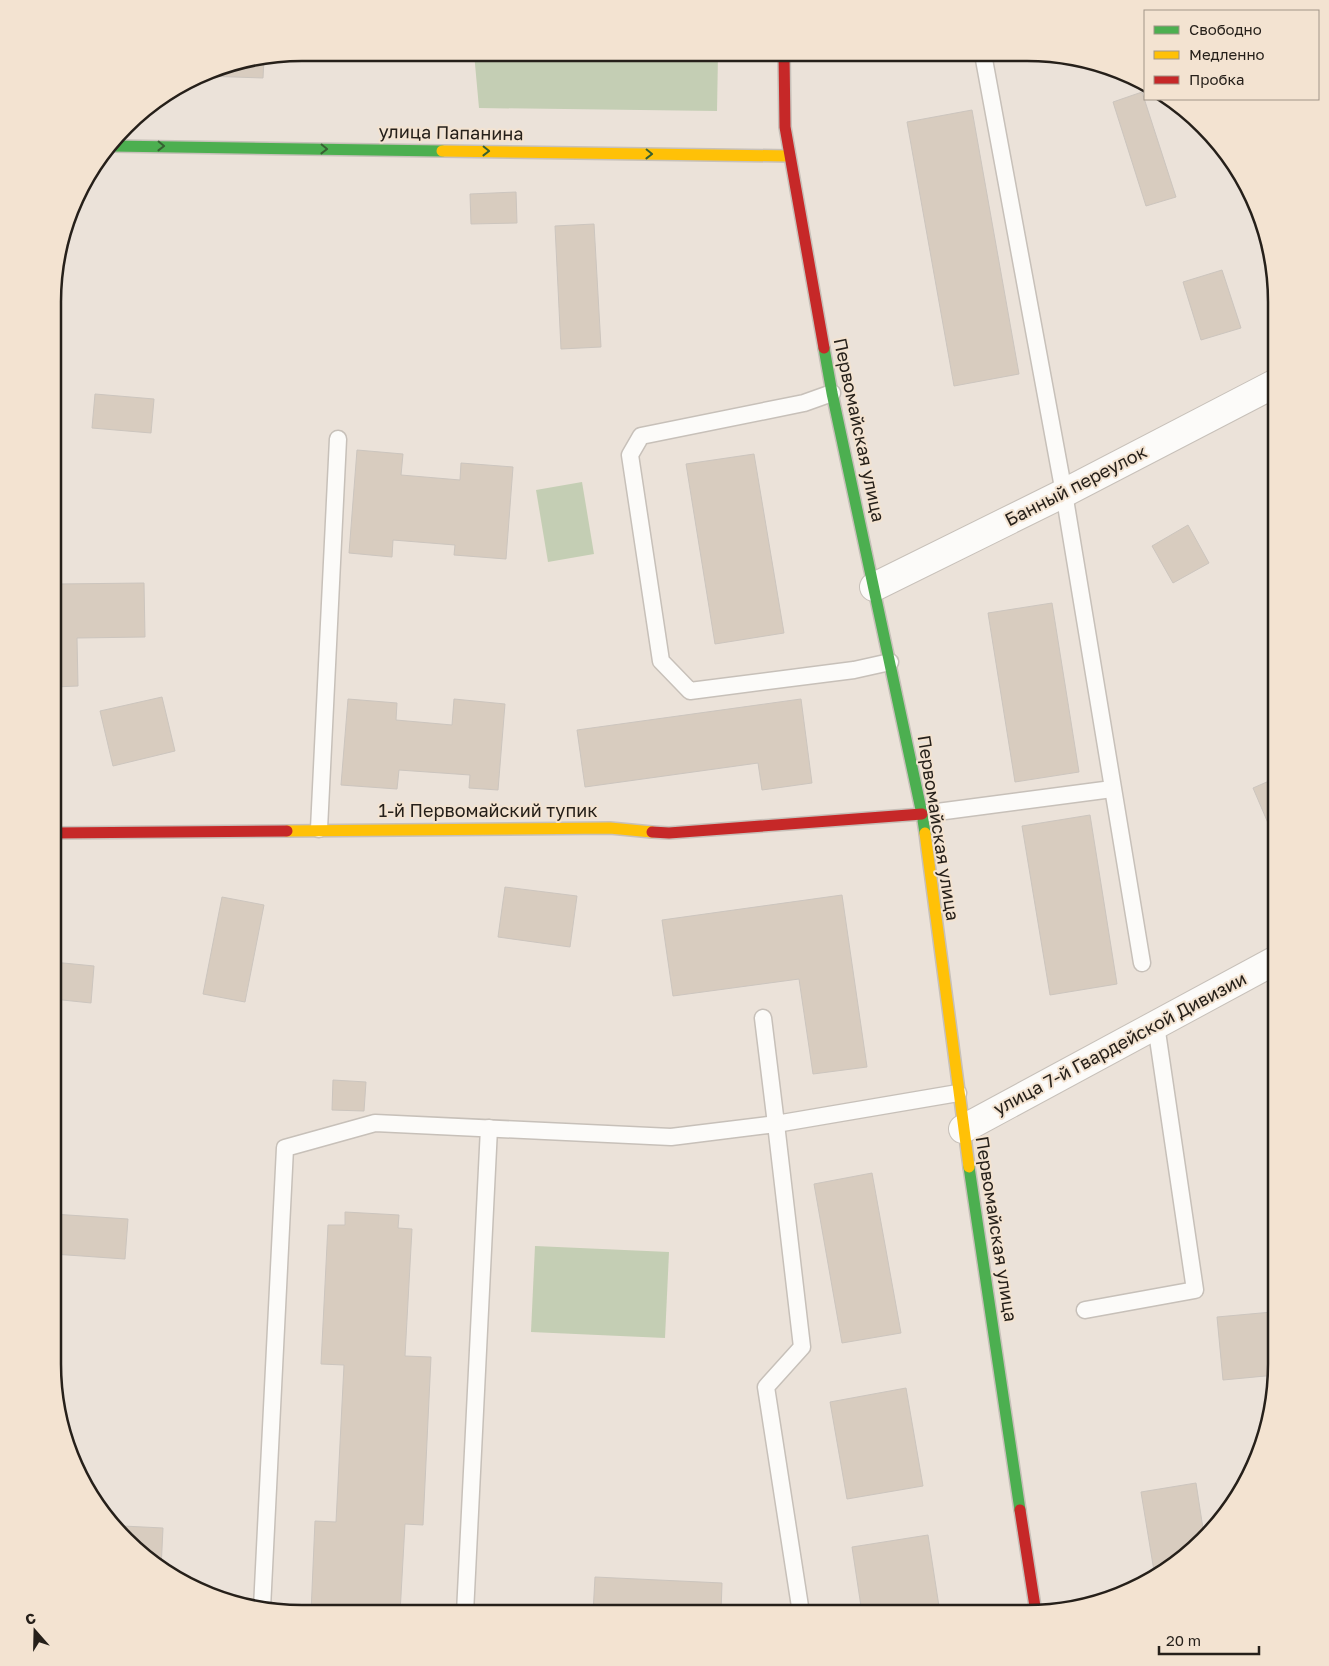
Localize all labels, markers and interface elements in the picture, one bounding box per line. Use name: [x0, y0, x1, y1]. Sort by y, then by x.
legend: [1144, 10, 1319, 100]
text: Свободно: [1189, 20, 1262, 38]
text: Медленно: [1189, 45, 1265, 63]
text: Пробка: [1189, 70, 1244, 88]
street label: улица Папанина: [378, 120, 524, 144]
one-way arrow: [158, 141, 165, 151]
one-way arrow: [320, 144, 328, 154]
one-way arrow: [482, 146, 490, 156]
one-way arrow: [645, 149, 653, 159]
street label: Первомайская улица: [830, 336, 890, 524]
street label: Банный переулок: [1001, 440, 1150, 530]
street label: Первомайская улица: [913, 733, 965, 922]
street label: 1-й Первомайский тупик: [378, 799, 598, 821]
street label: улица 7-й Гвардейской Дивизии: [989, 967, 1250, 1119]
street label: Первомайская улица: [971, 1134, 1023, 1323]
north arrow: [10, 1606, 60, 1656]
text: С: [23, 1609, 38, 1628]
scale bar: [1159, 1624, 1259, 1656]
text: 20 m: [1166, 1631, 1201, 1649]

